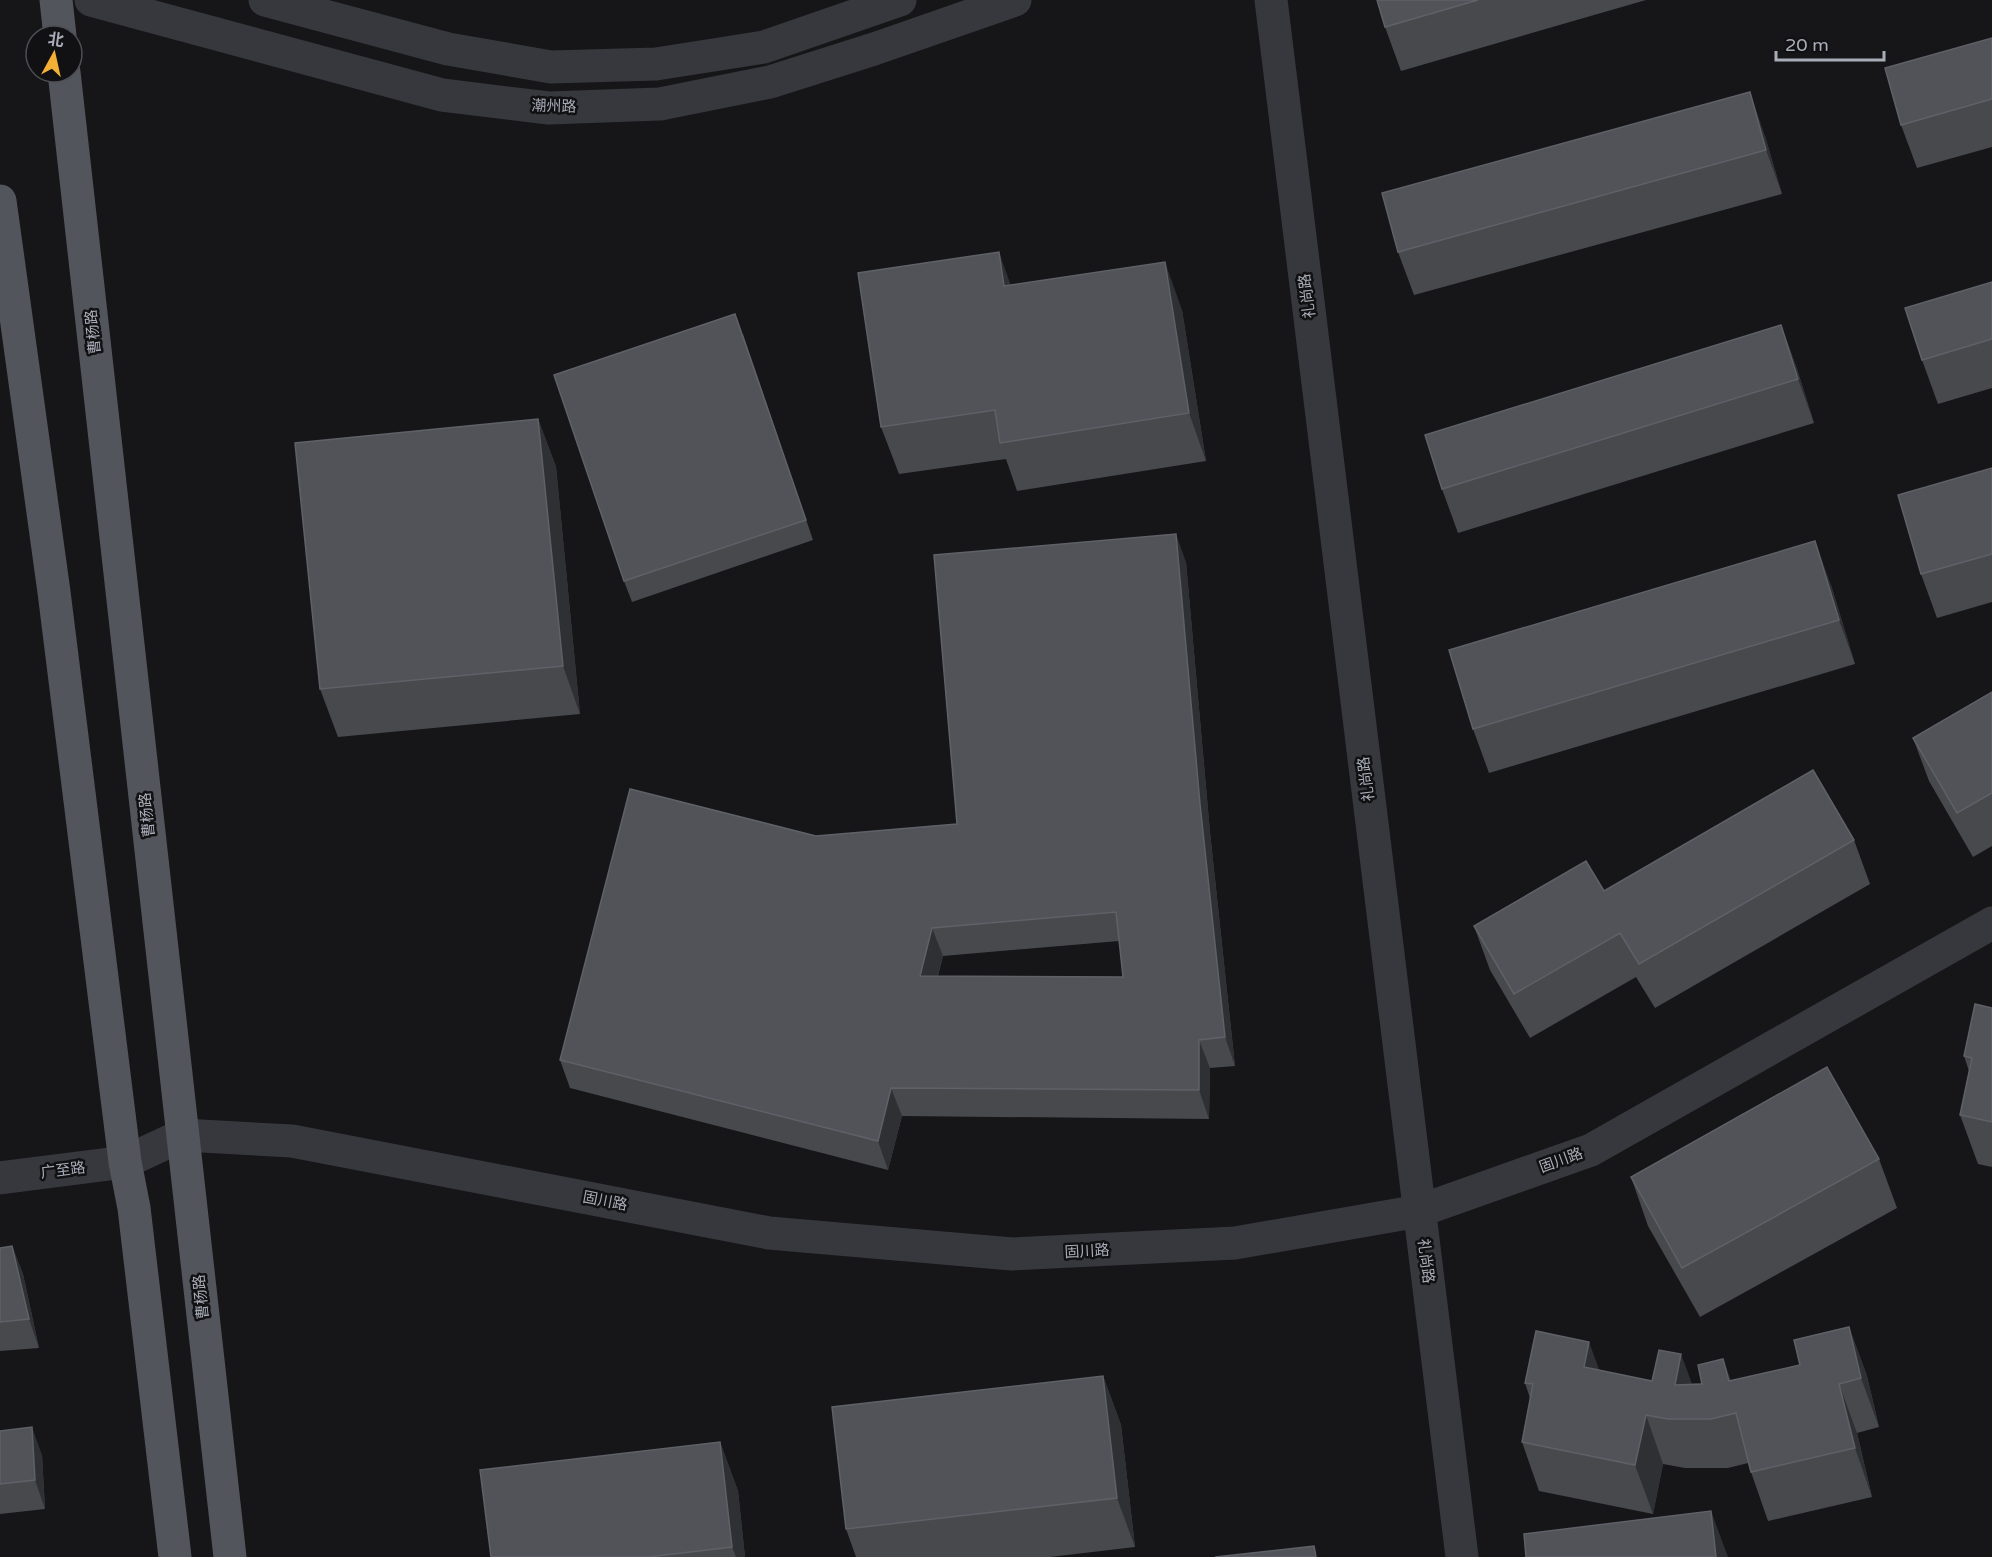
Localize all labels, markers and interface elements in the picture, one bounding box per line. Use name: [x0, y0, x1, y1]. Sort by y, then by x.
north arrow: [24, 24, 84, 84]
scale bar: [1776, 24, 1884, 62]
text: 北: [47, 29, 65, 51]
text: 20 m: [1785, 34, 1829, 56]
street label: 潮州路: [531, 96, 577, 116]
street label: 礼尚路: [1295, 273, 1319, 319]
street label: 曹杨路: [82, 309, 104, 355]
street label: 礼尚路: [1354, 756, 1378, 802]
street label: 曹杨路: [136, 792, 158, 838]
street label: 固川路: [1537, 1144, 1585, 1176]
street label: 广至路: [40, 1158, 86, 1182]
street label: 固川路: [581, 1188, 629, 1214]
street label: 礼尚路: [1414, 1238, 1438, 1284]
street label: 固川路: [1064, 1241, 1110, 1261]
street label: 曹杨路: [190, 1274, 212, 1320]

